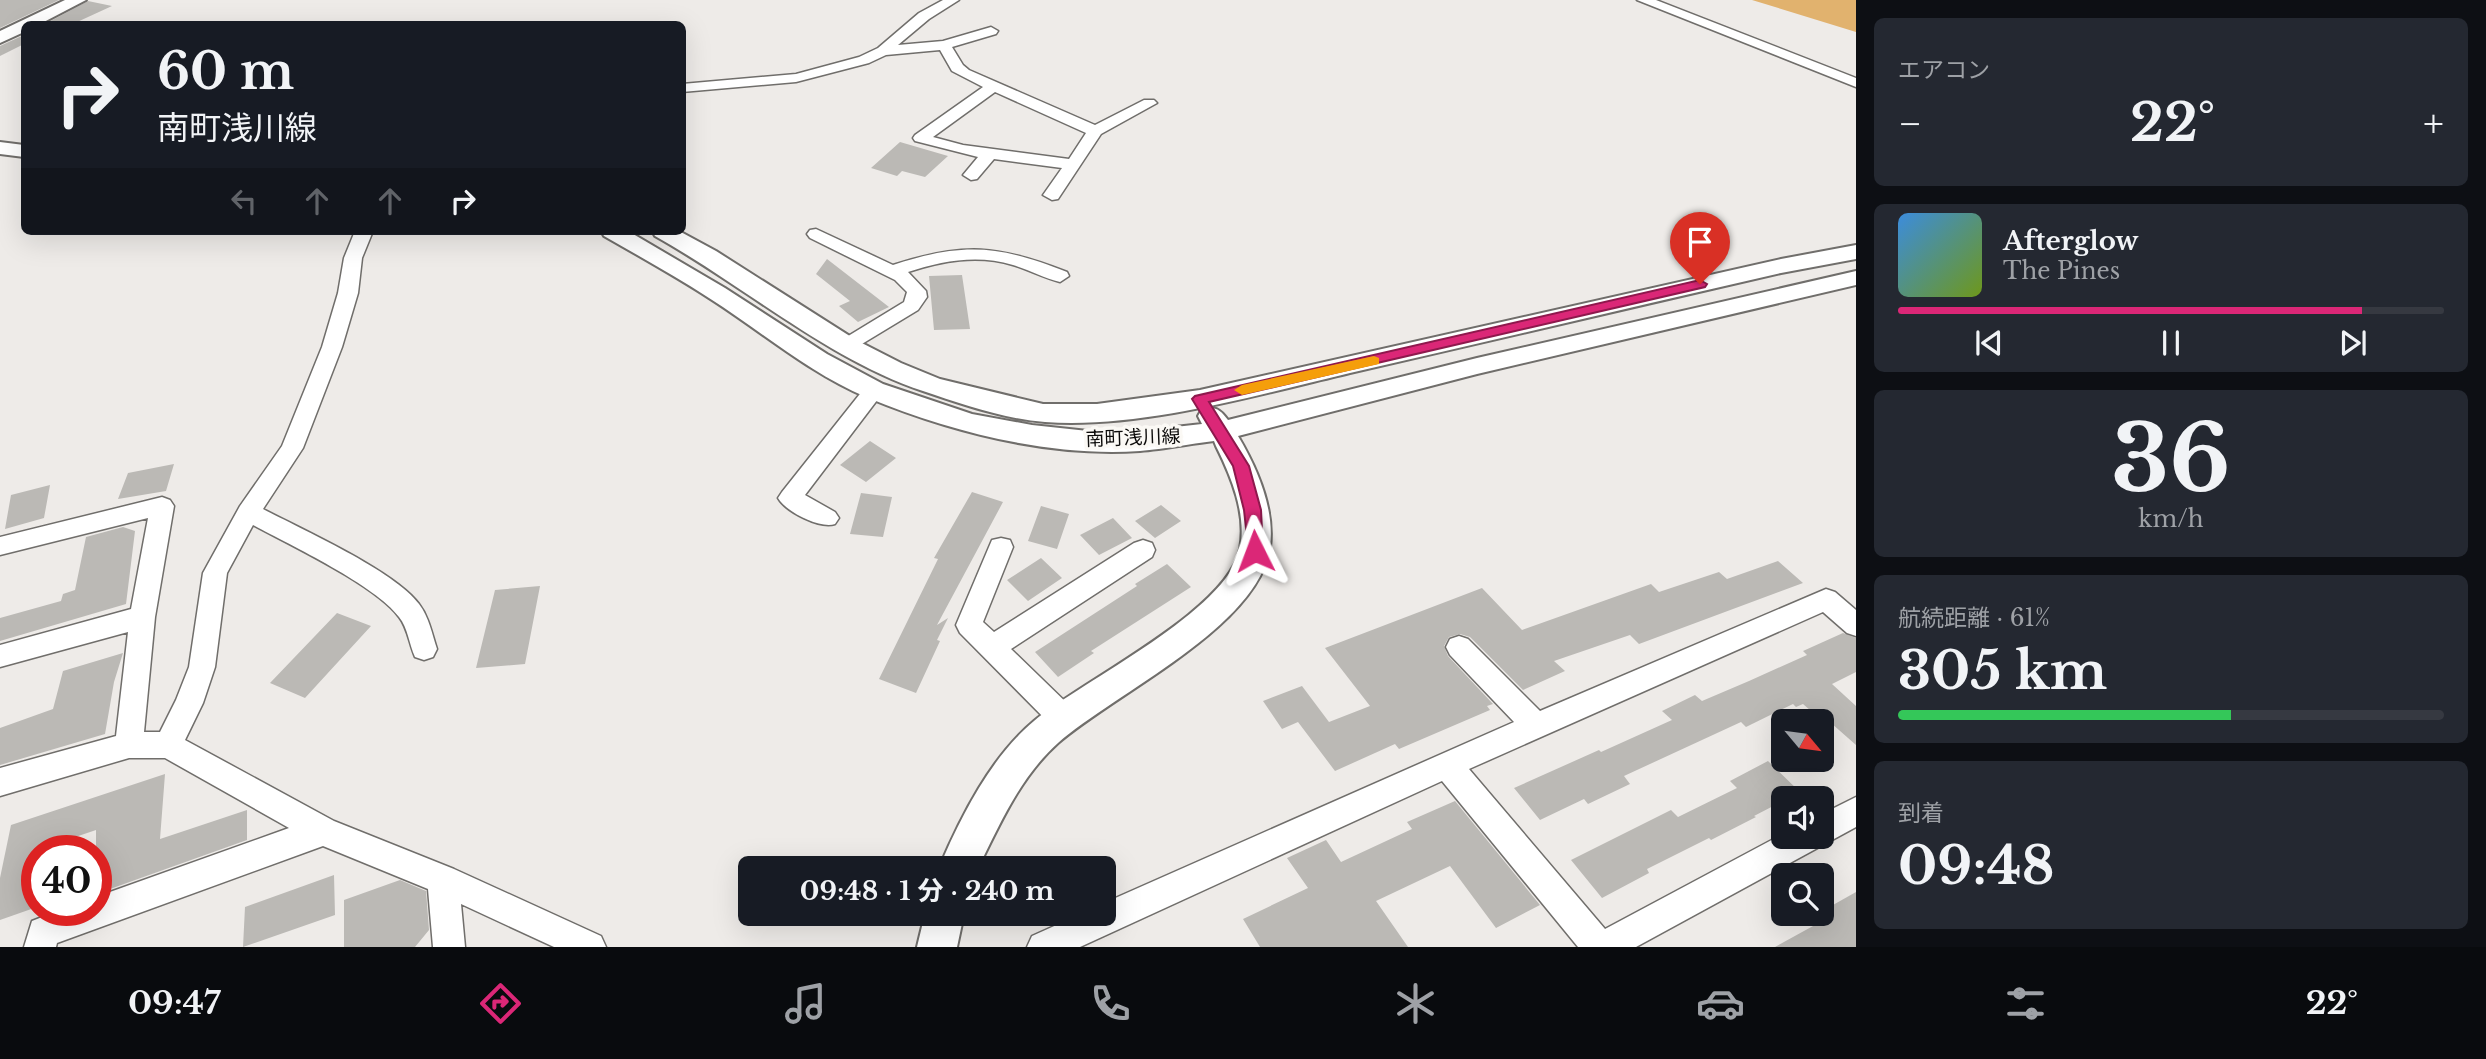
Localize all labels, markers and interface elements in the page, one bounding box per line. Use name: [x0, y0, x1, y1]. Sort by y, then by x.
text: 60 m: [157, 41, 294, 102]
icon: right: [42, 49, 133, 140]
text: エアコン: [1898, 56, 1990, 84]
text: 22°: [2130, 91, 2215, 155]
text: −: [1898, 100, 1922, 147]
text: +: [2423, 100, 2444, 147]
text: 南町浅川線: [157, 108, 317, 148]
icon: left: [225, 182, 263, 220]
icon: ahead: [298, 182, 336, 220]
icon: ahead: [371, 182, 409, 220]
icon: right: [444, 182, 482, 220]
pin: [1670, 212, 1730, 284]
icon: arrive: [1681, 223, 1719, 261]
text: Afterglow: [2003, 225, 2139, 257]
text: The Pines: [2003, 257, 2120, 285]
icon: previous: [1970, 324, 2008, 362]
icon: pause: [2152, 324, 2190, 362]
icon: next: [2334, 324, 2372, 362]
text: 36: [2111, 403, 2231, 516]
street label: 南町浅川線: [1085, 424, 1181, 451]
text: km/h: [2138, 505, 2204, 533]
position arrow: [1218, 514, 1292, 588]
text: 航続距離 · 61%: [1898, 604, 2050, 632]
text: 305 km: [1898, 639, 2107, 703]
north arrow: [1771, 709, 1834, 772]
map controls: [1771, 709, 1834, 926]
button: sound: [1771, 786, 1834, 849]
text: 到着: [1898, 799, 1944, 827]
text: 09:48: [1898, 834, 2055, 898]
speed limit sign: 40: [21, 835, 112, 926]
button: search: [1771, 863, 1834, 926]
text: 09:48 · 1 分 · 240 m: [800, 875, 1054, 907]
icon: directions: [476, 979, 525, 1028]
icon: music: [781, 979, 830, 1028]
icon: phone: [1086, 979, 1135, 1028]
icon: climate: [1391, 979, 1440, 1028]
icon: car: [1696, 979, 1745, 1028]
icon: filters: [2001, 979, 2050, 1028]
text: 09:47: [128, 983, 221, 1023]
text: 22°: [2306, 983, 2358, 1023]

